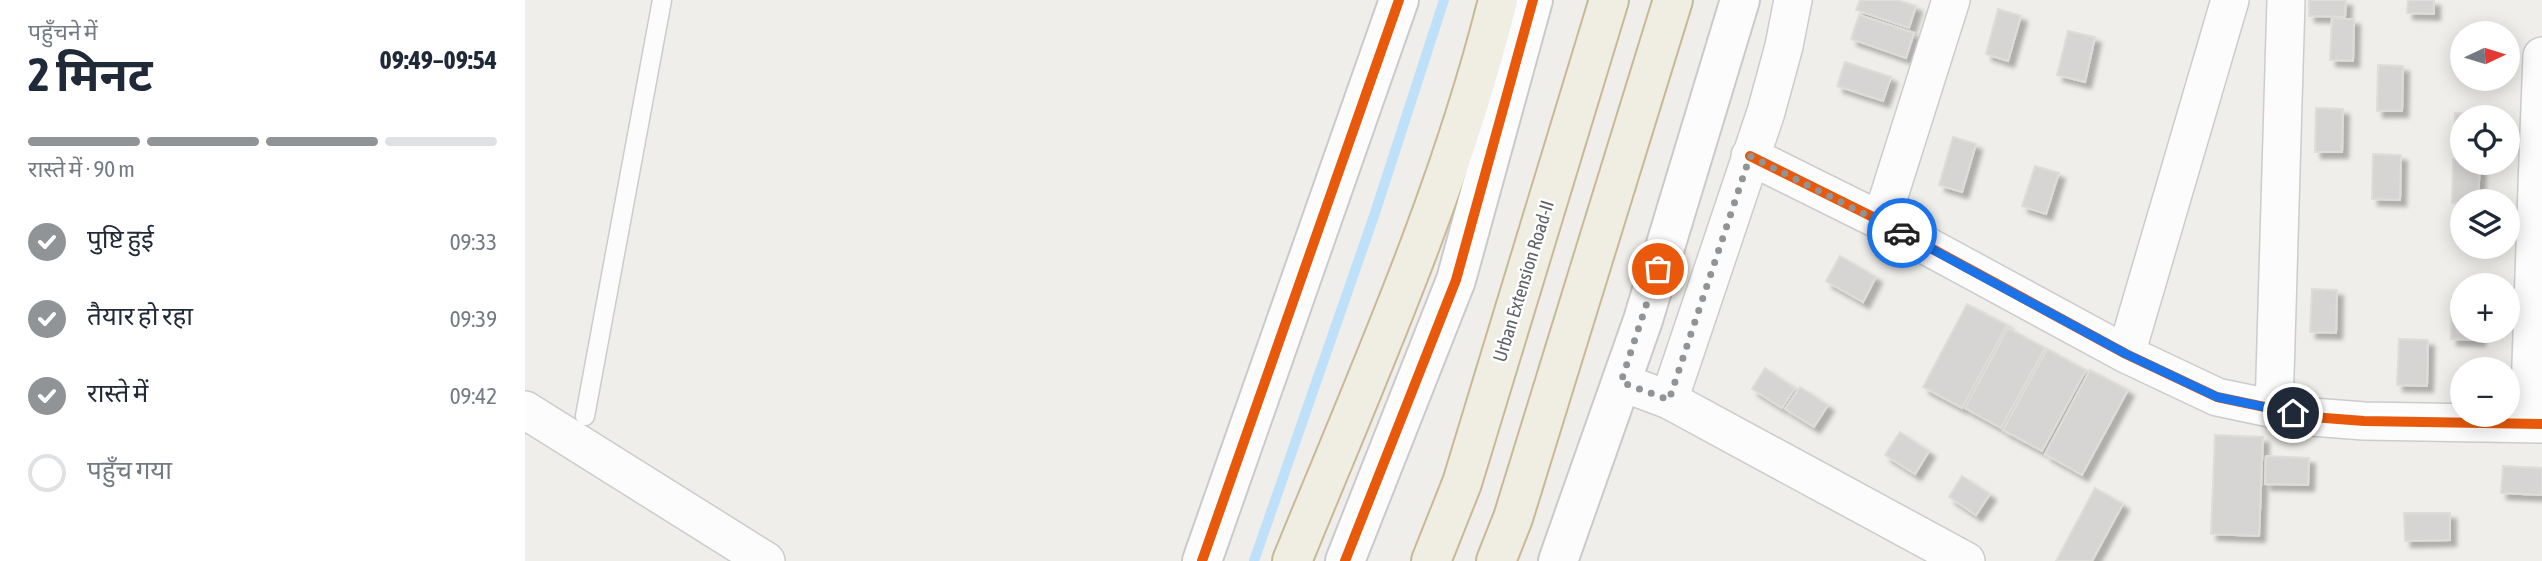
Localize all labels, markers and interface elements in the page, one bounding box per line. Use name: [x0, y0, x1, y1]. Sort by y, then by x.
text: पहुँचने में: [28, 19, 98, 45]
north arrow: [2450, 21, 2520, 91]
map controls: [2450, 21, 2520, 427]
text: 09:49–09:54: [380, 45, 497, 75]
text: 2 मिनट: [28, 48, 152, 101]
button: locate: [2450, 105, 2520, 175]
text: रास्ते में · 90 m: [28, 156, 135, 182]
button: layers: [2450, 189, 2520, 259]
street label: Urban Extension Road-II: [1488, 197, 1558, 365]
courier: [1867, 198, 1937, 268]
icon: car: [1883, 214, 1921, 252]
icon: check: [28, 223, 66, 261]
text: पुष्टि हुई: [87, 224, 154, 254]
text: 09:33: [450, 229, 497, 255]
pin: [1628, 239, 1688, 299]
icon: bag: [1639, 250, 1677, 288]
button: +: [2450, 273, 2520, 343]
icon: check: [28, 300, 66, 338]
text: तैयार हो रहा: [87, 301, 193, 331]
text: 09:39: [450, 306, 497, 332]
button: −: [2450, 357, 2520, 427]
icon: check: [28, 377, 66, 415]
text: रास्ते में: [87, 378, 148, 408]
text: 09:42: [450, 383, 497, 409]
pin: [2263, 383, 2323, 443]
icon: home: [2274, 394, 2312, 432]
text: पहुँच गया: [87, 455, 172, 485]

